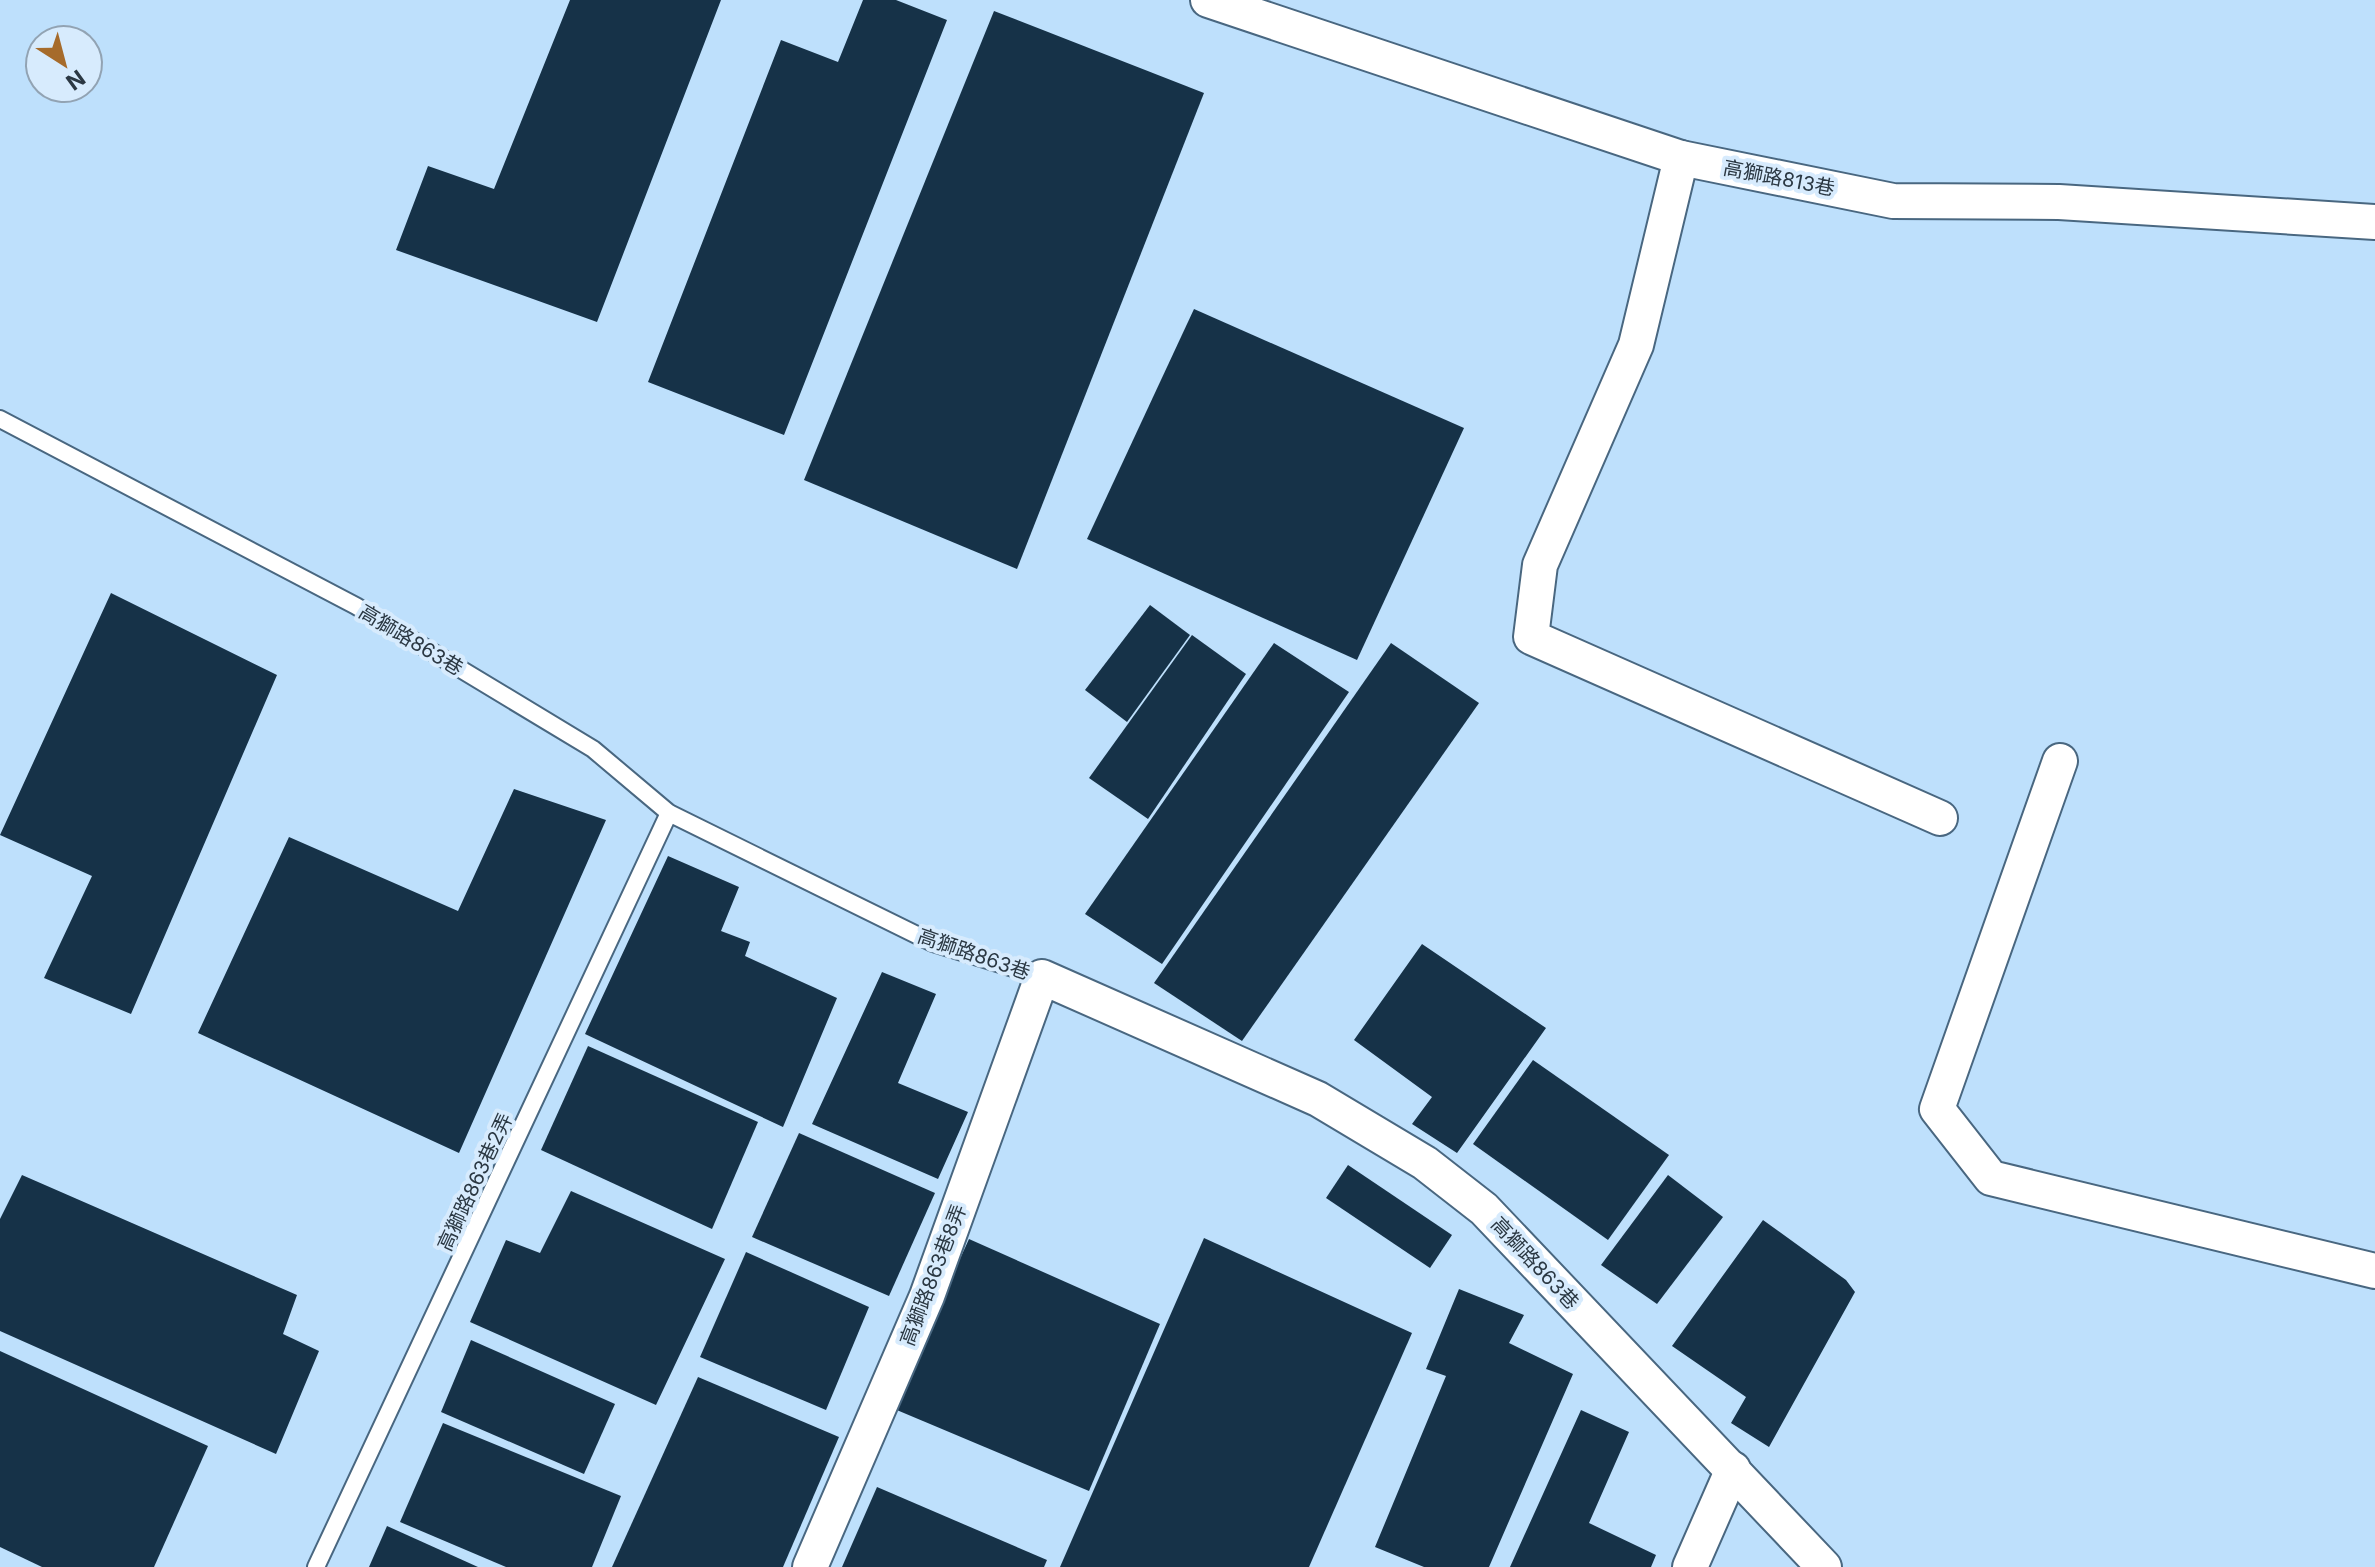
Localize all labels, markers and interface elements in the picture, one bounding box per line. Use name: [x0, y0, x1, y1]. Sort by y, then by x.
north arrow: [24, 24, 104, 104]
text: N: [61, 65, 90, 96]
street label: 高獅路813巷: [1721, 155, 1837, 201]
street label: 高獅路863巷: [355, 600, 467, 680]
street label: 高獅路863巷: [915, 924, 1033, 984]
street label: 高獅路863巷2弄: [433, 1109, 517, 1255]
street label: 高獅路863巷8弄: [895, 1201, 971, 1349]
street label: 高獅路863巷: [1486, 1212, 1584, 1314]

